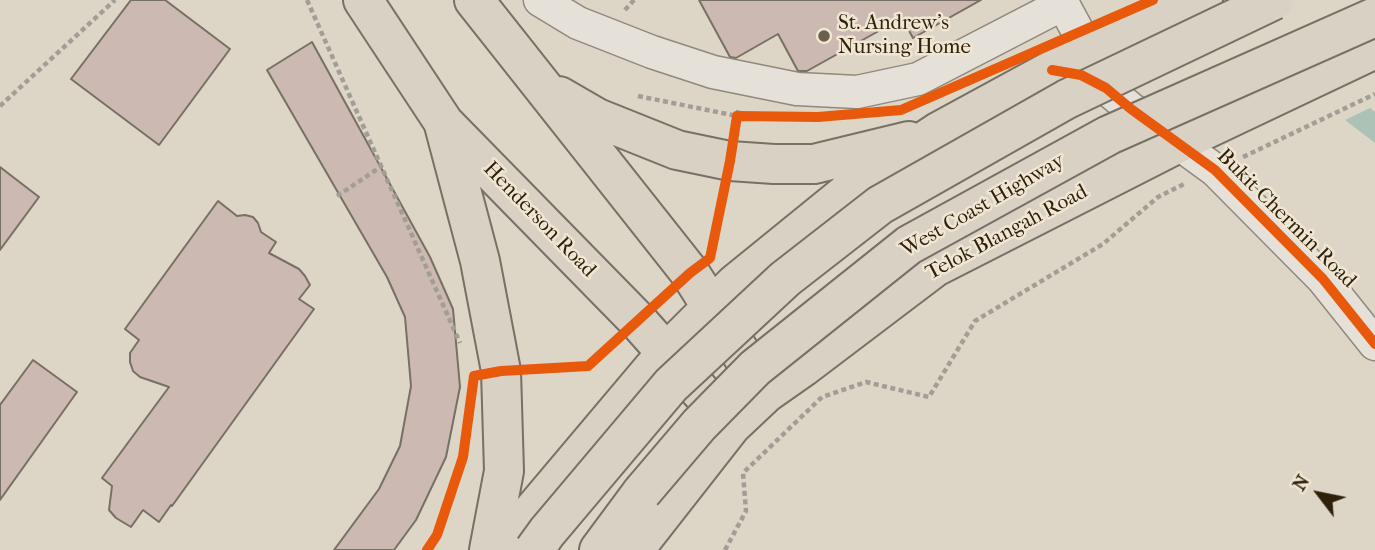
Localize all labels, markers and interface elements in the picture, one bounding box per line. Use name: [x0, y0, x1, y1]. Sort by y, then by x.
place label: St. Andrew's Nursing Home: [838, 11, 971, 61]
marker: St. Andrew's Nursing Home: [816, 28, 832, 44]
street label: Bukit Chermin Road: [1211, 144, 1361, 294]
street label: West Coast Highway: [897, 149, 1069, 263]
street label: Henderson Road: [477, 157, 601, 283]
street label: Telok Blangah Road: [922, 180, 1092, 286]
north arrow: [1284, 459, 1354, 529]
text: N: [1288, 471, 1314, 495]

